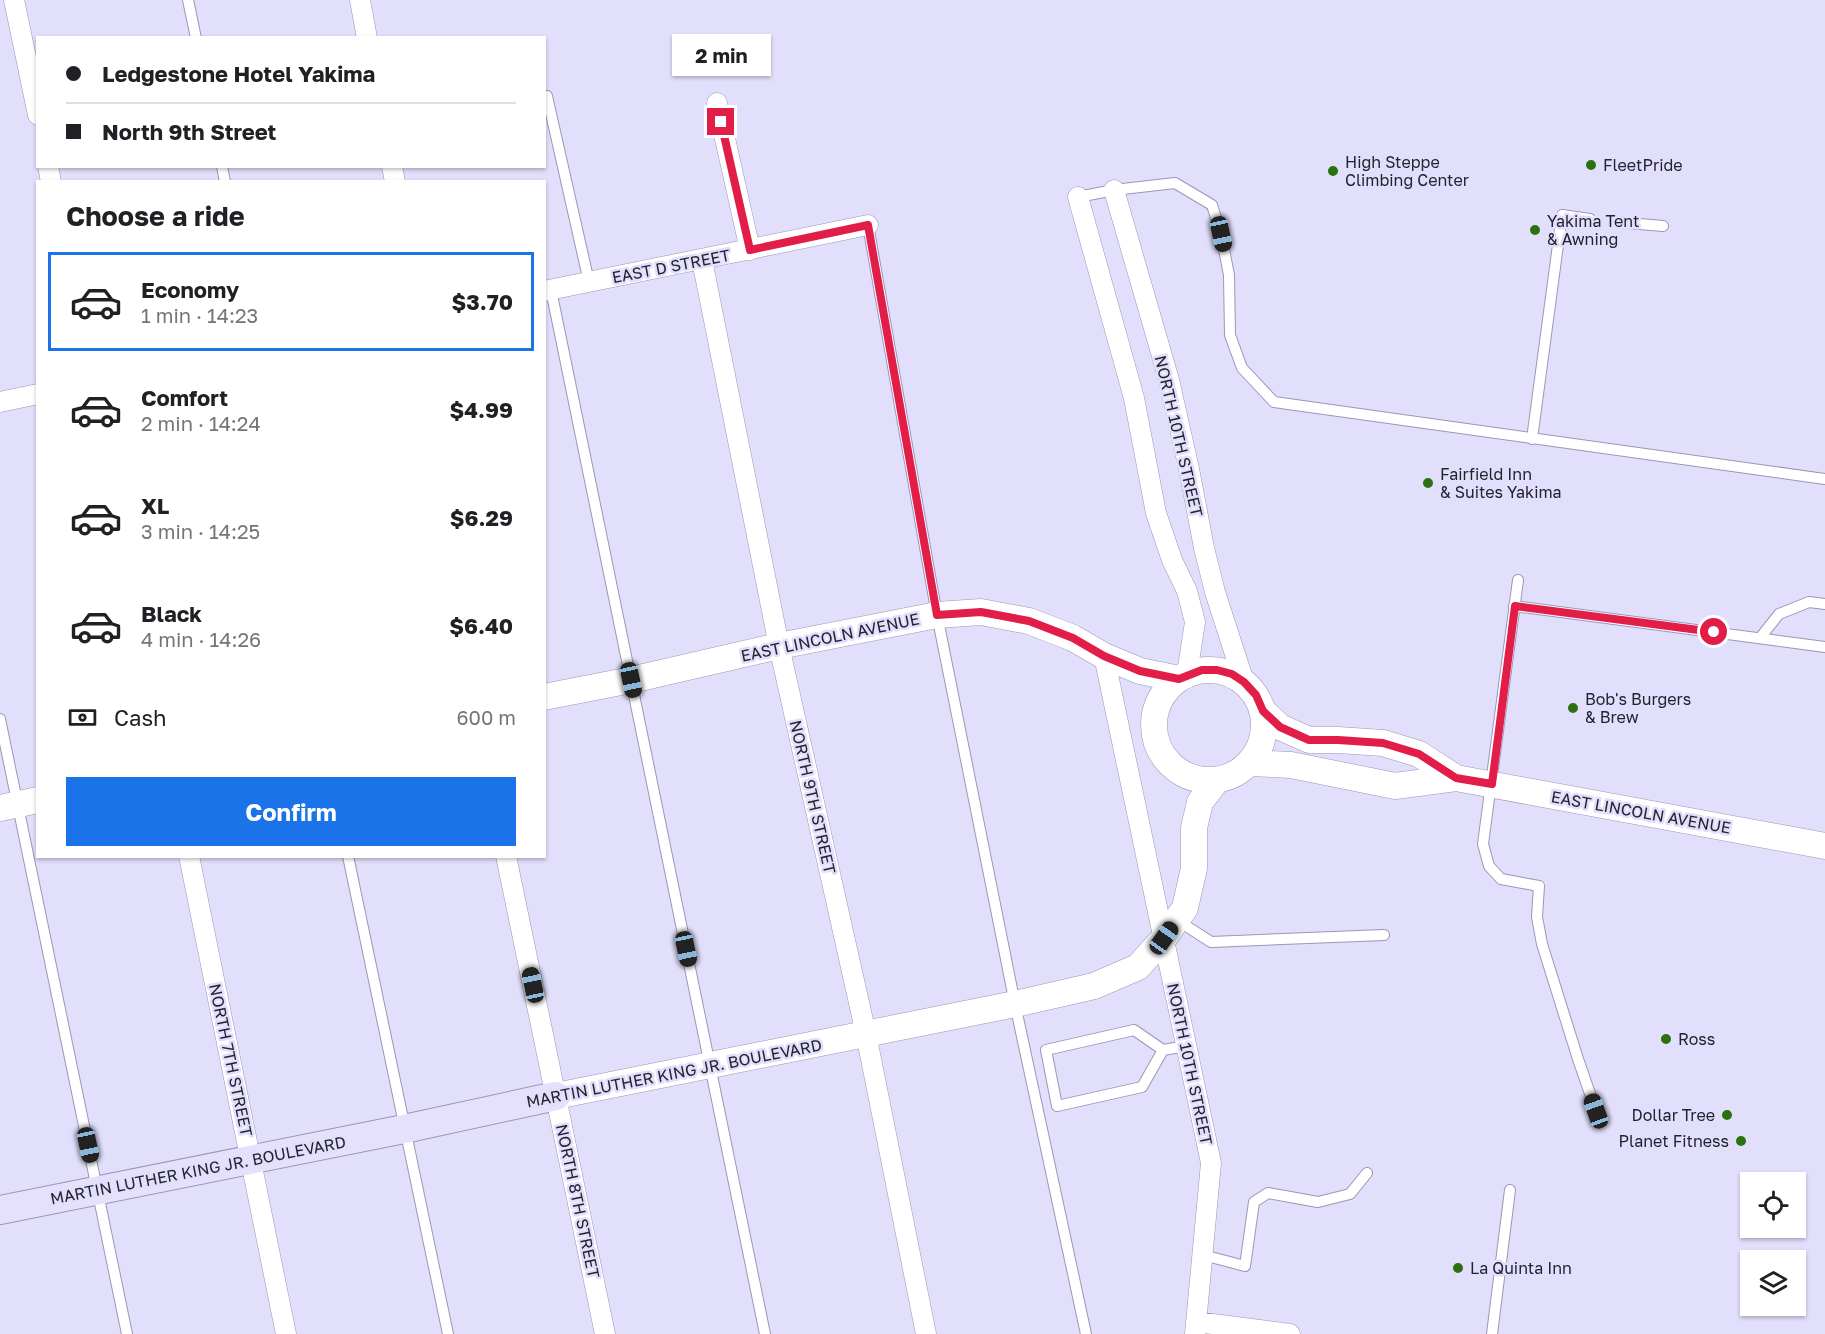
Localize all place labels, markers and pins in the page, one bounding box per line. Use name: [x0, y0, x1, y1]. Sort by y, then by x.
place label: High Steppe Climbing Center: [1345, 152, 1469, 190]
place label: FleetPride: [1603, 155, 1683, 175]
marker: FleetPride: [1584, 158, 1598, 172]
marker: High Steppe Climbing Center: [1326, 164, 1340, 178]
place label: Yakima Tent & Awning: [1547, 211, 1639, 249]
marker: Yakima Tent & Awning: [1528, 223, 1542, 237]
place label: Fairfield Inn & Suites Yakima: [1440, 464, 1562, 502]
marker: Fairfield Inn & Suites Yakima: [1421, 476, 1435, 490]
place label: Bob's Burgers & Brew: [1585, 689, 1691, 727]
marker: Bob's Burgers & Brew: [1566, 701, 1580, 715]
place label: Ross: [1678, 1029, 1715, 1049]
marker: Ross: [1659, 1032, 1673, 1046]
place label: Dollar Tree: [1632, 1105, 1715, 1125]
marker: Dollar Tree: [1720, 1108, 1734, 1122]
place label: Planet Fitness: [1619, 1131, 1729, 1151]
marker: Planet Fitness: [1734, 1134, 1748, 1148]
place label: La Quinta Inn: [1470, 1258, 1572, 1278]
marker: La Quinta Inn: [1451, 1261, 1465, 1275]

